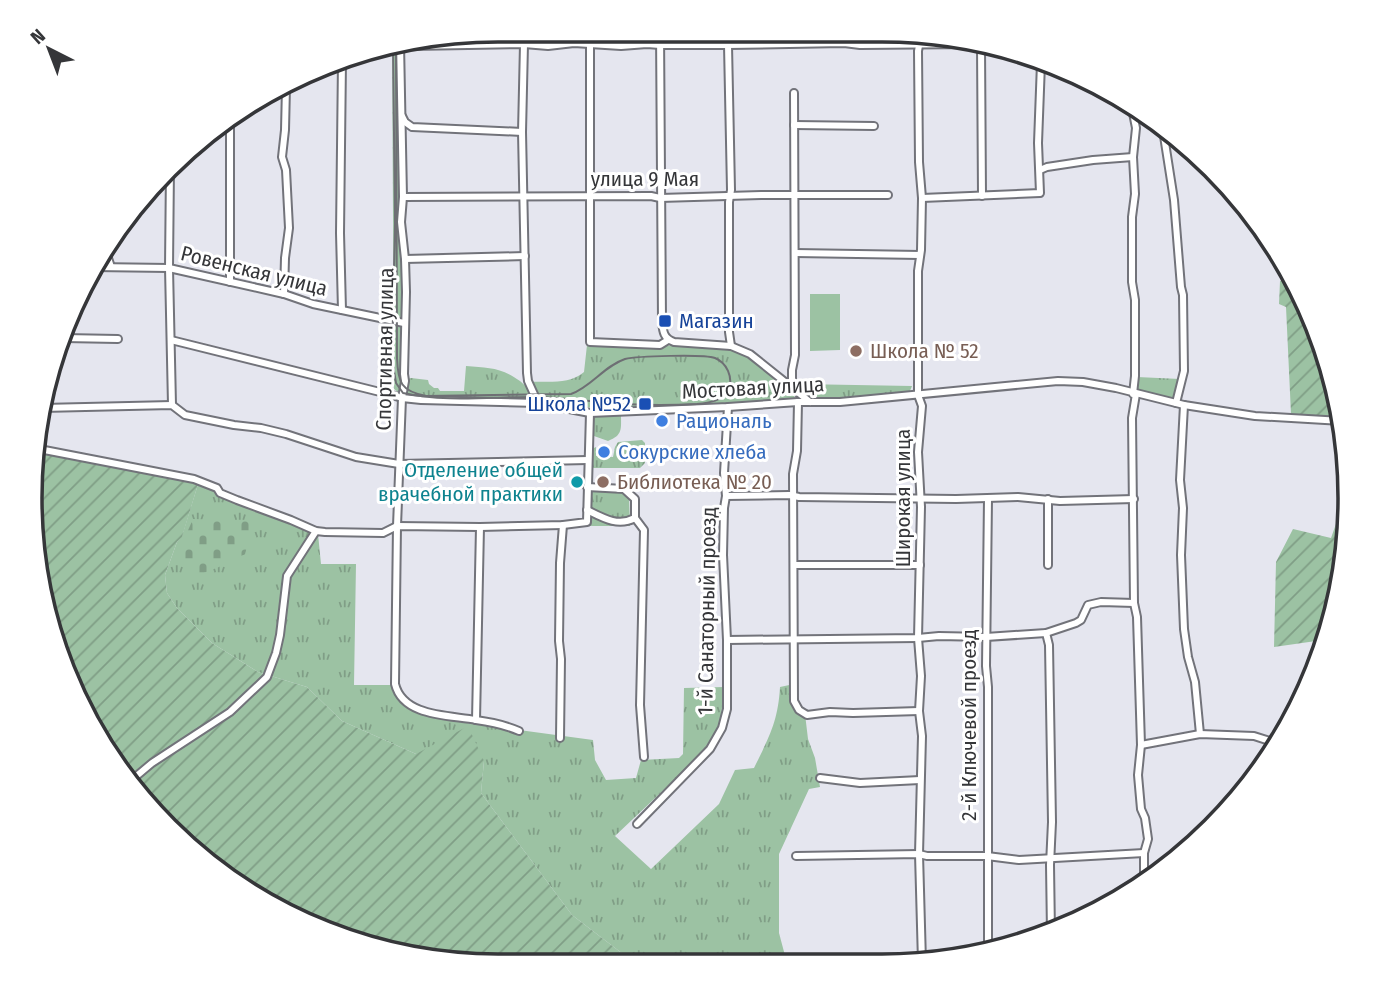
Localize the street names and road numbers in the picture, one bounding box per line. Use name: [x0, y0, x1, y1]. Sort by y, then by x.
street label: улица 9 Мая: [591, 166, 699, 192]
street label: Ровенская улица: [178, 240, 330, 302]
street label: Спортивная улица: [371, 267, 399, 431]
street label: Мостовая улица: [681, 371, 825, 405]
street label: Широкая улица: [890, 429, 916, 567]
street label: 1-й Санаторный проезд: [692, 507, 722, 715]
street label: 2-й Ключевой проезд: [956, 629, 982, 821]

